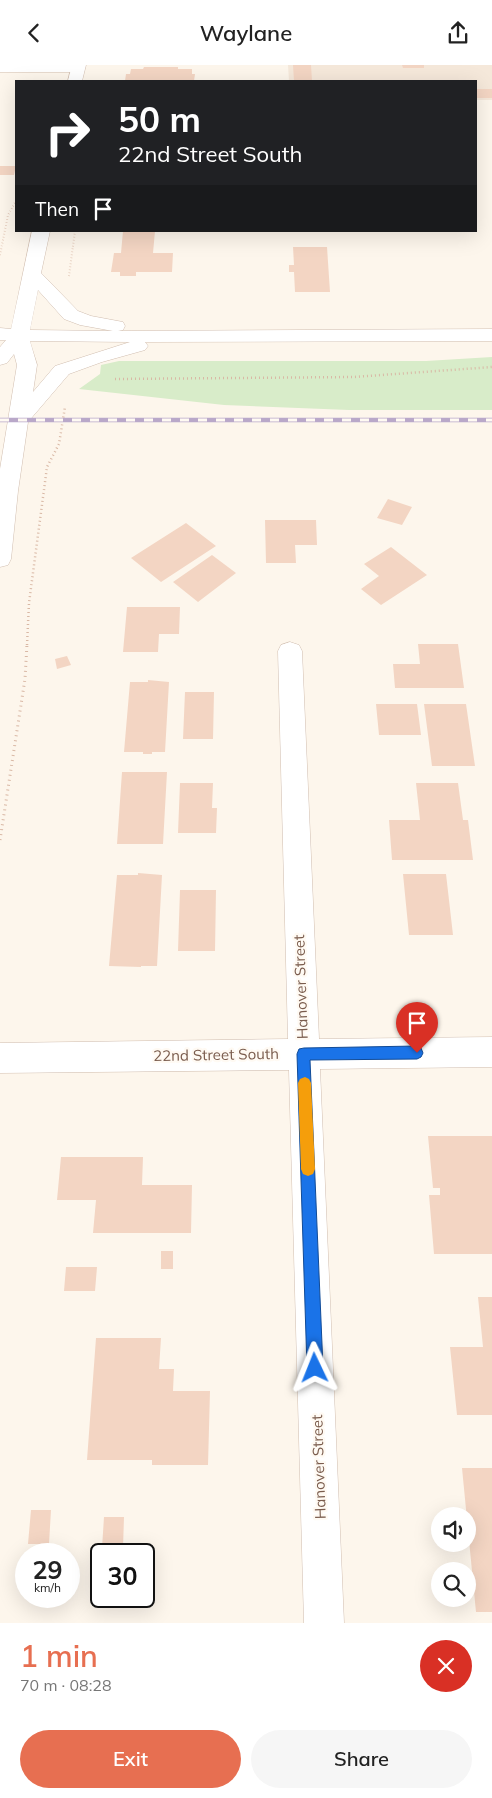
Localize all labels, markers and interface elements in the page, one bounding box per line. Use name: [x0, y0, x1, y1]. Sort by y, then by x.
icon: back: [20, 19, 48, 47]
text: Waylane: [200, 19, 292, 47]
icon: share: [444, 19, 472, 47]
text: 50 m: [118, 97, 201, 141]
icon: right: [35, 100, 100, 165]
text: 22nd Street South: [118, 140, 302, 168]
icon: arrive: [89, 195, 117, 223]
text: Then: [35, 197, 79, 221]
street label: Hanover Street: [289, 934, 312, 1040]
pin: [396, 1002, 438, 1053]
icon: arrive: [403, 1009, 431, 1037]
street label: 22nd Street South: [153, 1044, 279, 1065]
position arrow: [288, 1341, 340, 1393]
street label: Hanover Street: [307, 1414, 330, 1520]
map controls: [431, 1507, 476, 1607]
button: sound: [431, 1507, 476, 1552]
speed limit sign: 30: [90, 1543, 155, 1608]
text: 29: [32, 1554, 63, 1585]
button: search: [431, 1562, 476, 1607]
text: km/h: [34, 1580, 61, 1595]
text: 1 min: [20, 1637, 98, 1675]
button: close: [420, 1640, 472, 1692]
text: 70 m · 08:28: [20, 1675, 112, 1695]
button: Exit: [20, 1730, 241, 1788]
button: Share: [251, 1730, 472, 1788]

